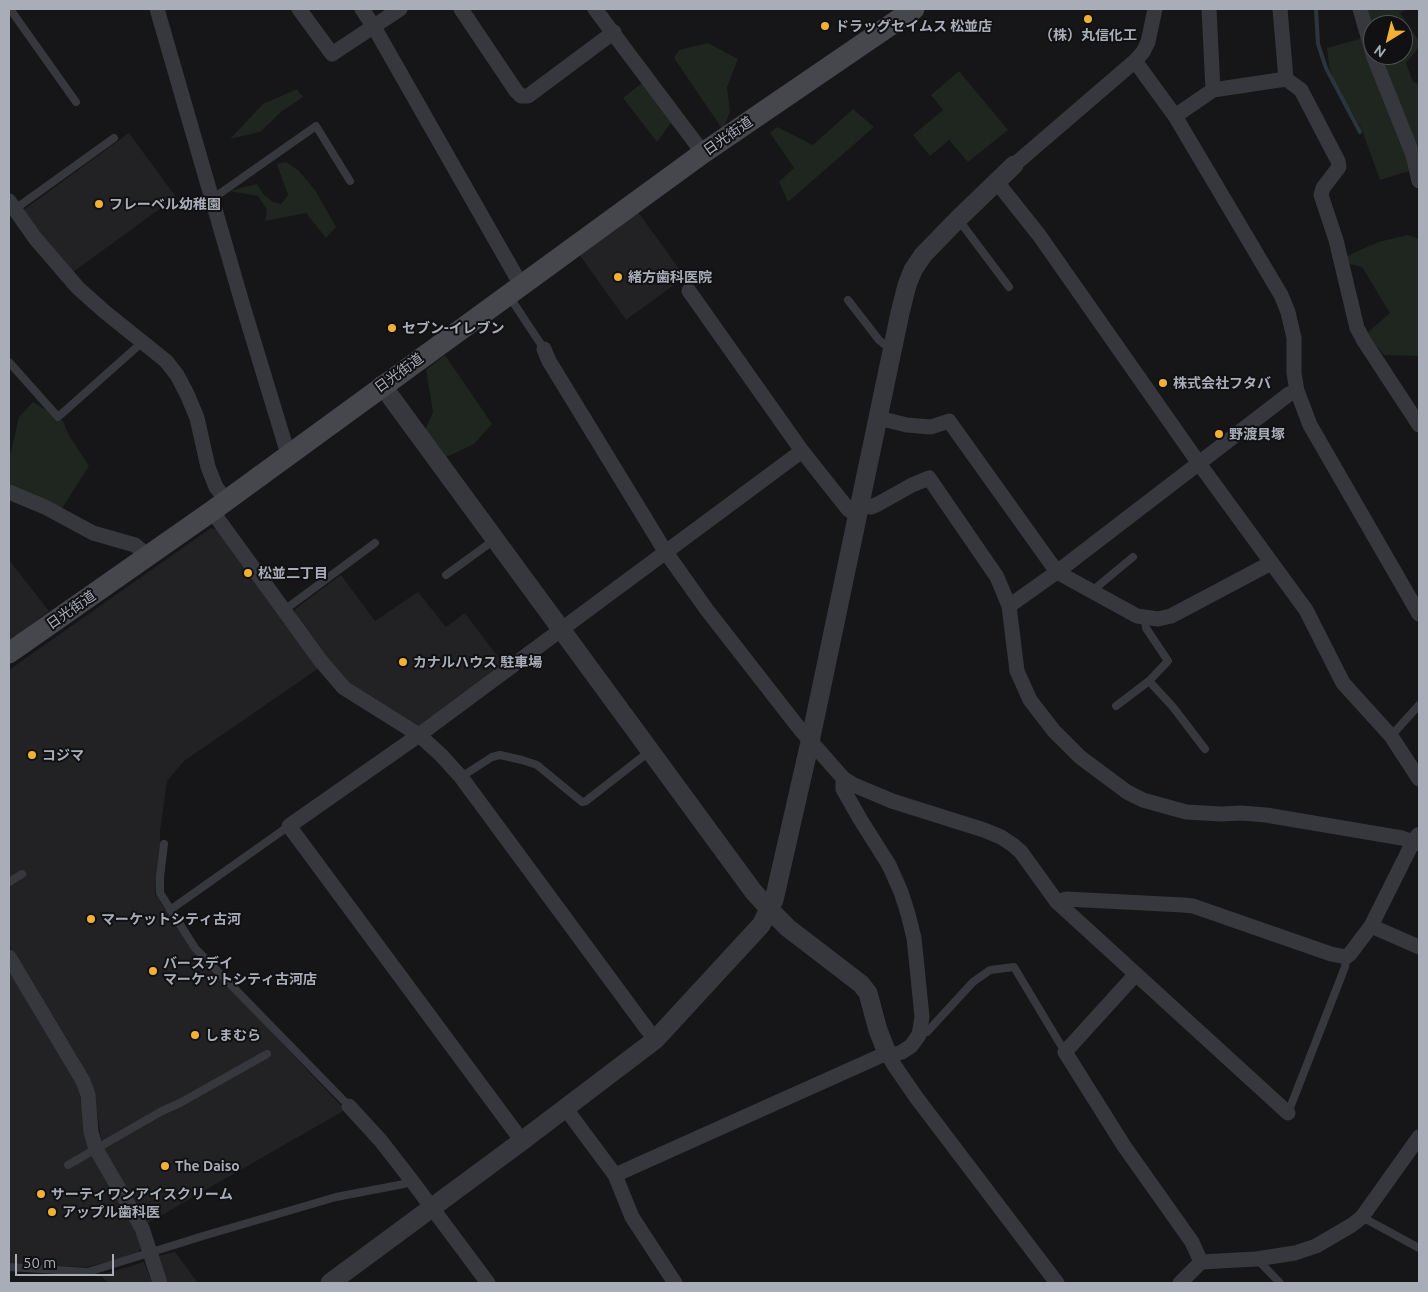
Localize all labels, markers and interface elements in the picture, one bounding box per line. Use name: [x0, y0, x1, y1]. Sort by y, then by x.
marker: （株）丸信化工: [1082, 13, 1094, 25]
north arrow: [1363, 15, 1413, 65]
place label: ドラッグセイムス 松並店: [835, 18, 992, 34]
marker: ドラッグセイムス 松並店: [819, 20, 831, 32]
place label: （株）丸信化工: [1039, 27, 1137, 43]
text: N: [1371, 42, 1389, 61]
street label: 日光街道: [700, 113, 756, 159]
place label: フレーベル幼稚園: [109, 196, 221, 212]
marker: フレーベル幼稚園: [93, 198, 105, 210]
place label: 緒方歯科医院: [628, 269, 712, 285]
marker: 緒方歯科医院: [612, 271, 624, 283]
place label: セブン-イレブン: [402, 320, 505, 336]
marker: セブン-イレブン: [386, 322, 398, 334]
street label: 日光街道: [371, 350, 427, 396]
place label: 株式会社フタバ: [1173, 375, 1271, 391]
marker: 株式会社フタバ: [1157, 377, 1169, 389]
place label: 野渡貝塚: [1229, 426, 1285, 442]
marker: 野渡貝塚: [1213, 428, 1225, 440]
place label: 松並二丁目: [258, 565, 328, 581]
marker: 松並二丁目: [242, 567, 254, 579]
street label: 日光街道: [43, 587, 99, 633]
place label: カナルハウス 駐車場: [413, 654, 542, 670]
marker: カナルハウス 駐車場: [397, 656, 409, 668]
place label: コジマ: [42, 747, 84, 763]
marker: コジマ: [26, 749, 38, 761]
place label: マーケットシティ古河: [101, 911, 241, 927]
marker: マーケットシティ古河: [85, 913, 97, 925]
place label: バースデイ マーケットシティ古河店: [163, 955, 317, 988]
marker: バースデイ マーケットシティ古河店: [147, 965, 159, 977]
place label: しまむら: [205, 1027, 261, 1043]
marker: しまむら: [189, 1029, 201, 1041]
place label: The Daiso: [175, 1158, 240, 1174]
marker: The Daiso: [159, 1160, 171, 1172]
place label: サーティワンアイスクリーム: [51, 1186, 233, 1202]
marker: サーティワンアイスクリーム: [35, 1188, 47, 1200]
place label: アップル歯科医: [62, 1204, 160, 1220]
marker: アップル歯科医: [46, 1206, 58, 1218]
scale bar: [18, 1244, 116, 1276]
text: 50 m: [23, 1254, 56, 1271]

